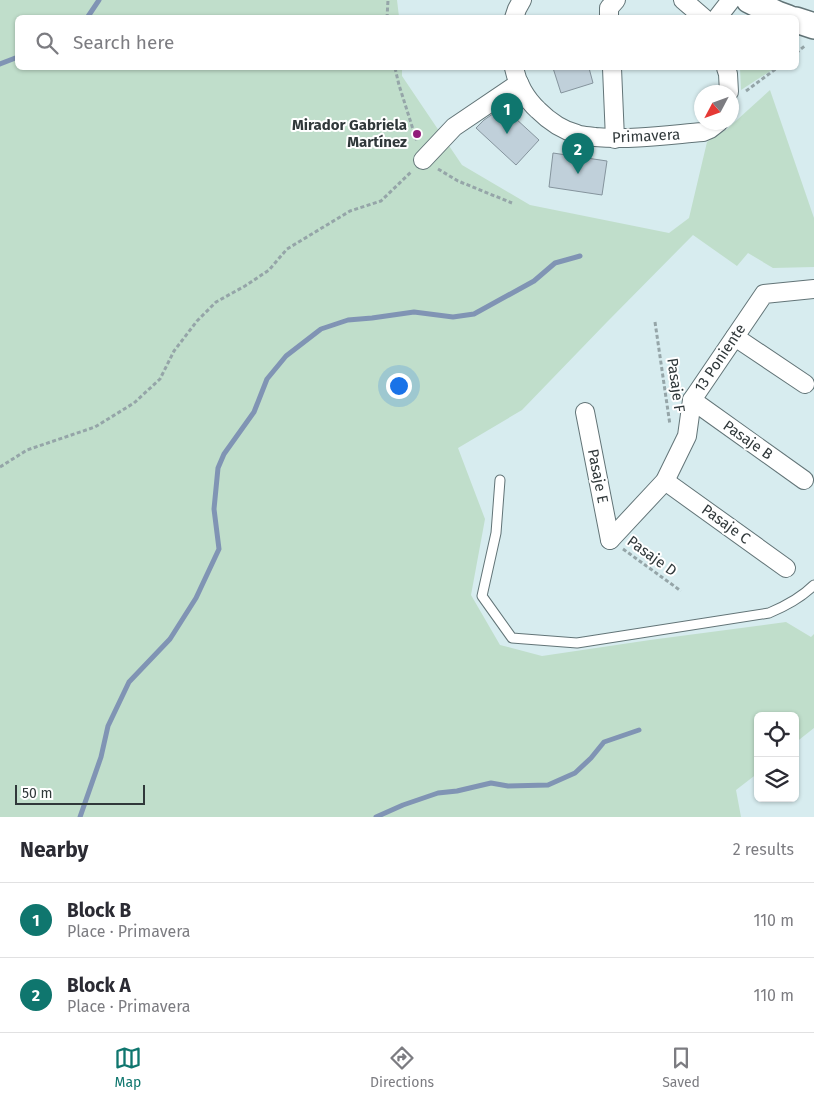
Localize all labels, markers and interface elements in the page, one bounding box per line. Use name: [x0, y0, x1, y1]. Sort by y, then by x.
search box: [15, 15, 799, 70]
icon: search: [33, 29, 61, 57]
text: Search here: [73, 31, 174, 54]
north arrow: [694, 85, 739, 130]
pin: 1: [491, 93, 523, 134]
place label: Mirador Gabriela Martínez: [292, 116, 407, 151]
street label: Primavera: [611, 125, 681, 147]
marker: Mirador Gabriela Martínez: [411, 128, 423, 140]
pin: 2: [562, 133, 594, 174]
street label: 13 Poniente: [691, 320, 749, 396]
street label: Pasaje F: [663, 357, 689, 413]
your location: [386, 373, 412, 399]
street label: Pasaje B: [720, 416, 776, 464]
street label: Pasaje E: [584, 447, 612, 505]
street label: Pasaje C: [698, 500, 754, 548]
street label: Pasaje D: [624, 532, 680, 580]
map controls: [754, 712, 799, 802]
button: locate: [754, 712, 799, 757]
button: layers: [754, 757, 799, 802]
scale bar: [15, 782, 145, 805]
text: 50 m: [22, 785, 53, 802]
text: Nearby: [20, 837, 88, 863]
text: 2 results: [733, 840, 794, 859]
text: Block B: [67, 899, 131, 922]
text: 1: [32, 911, 40, 930]
text: 110 m: [753, 911, 794, 930]
text: Place · Primavera: [67, 922, 191, 941]
text: Block A: [67, 974, 131, 997]
text: 2: [32, 986, 40, 1005]
text: 110 m: [753, 986, 794, 1005]
text: Place · Primavera: [67, 997, 191, 1016]
tab: Map: [114, 1044, 142, 1091]
tab: Directions: [370, 1044, 434, 1091]
tab: Saved: [662, 1044, 700, 1091]

